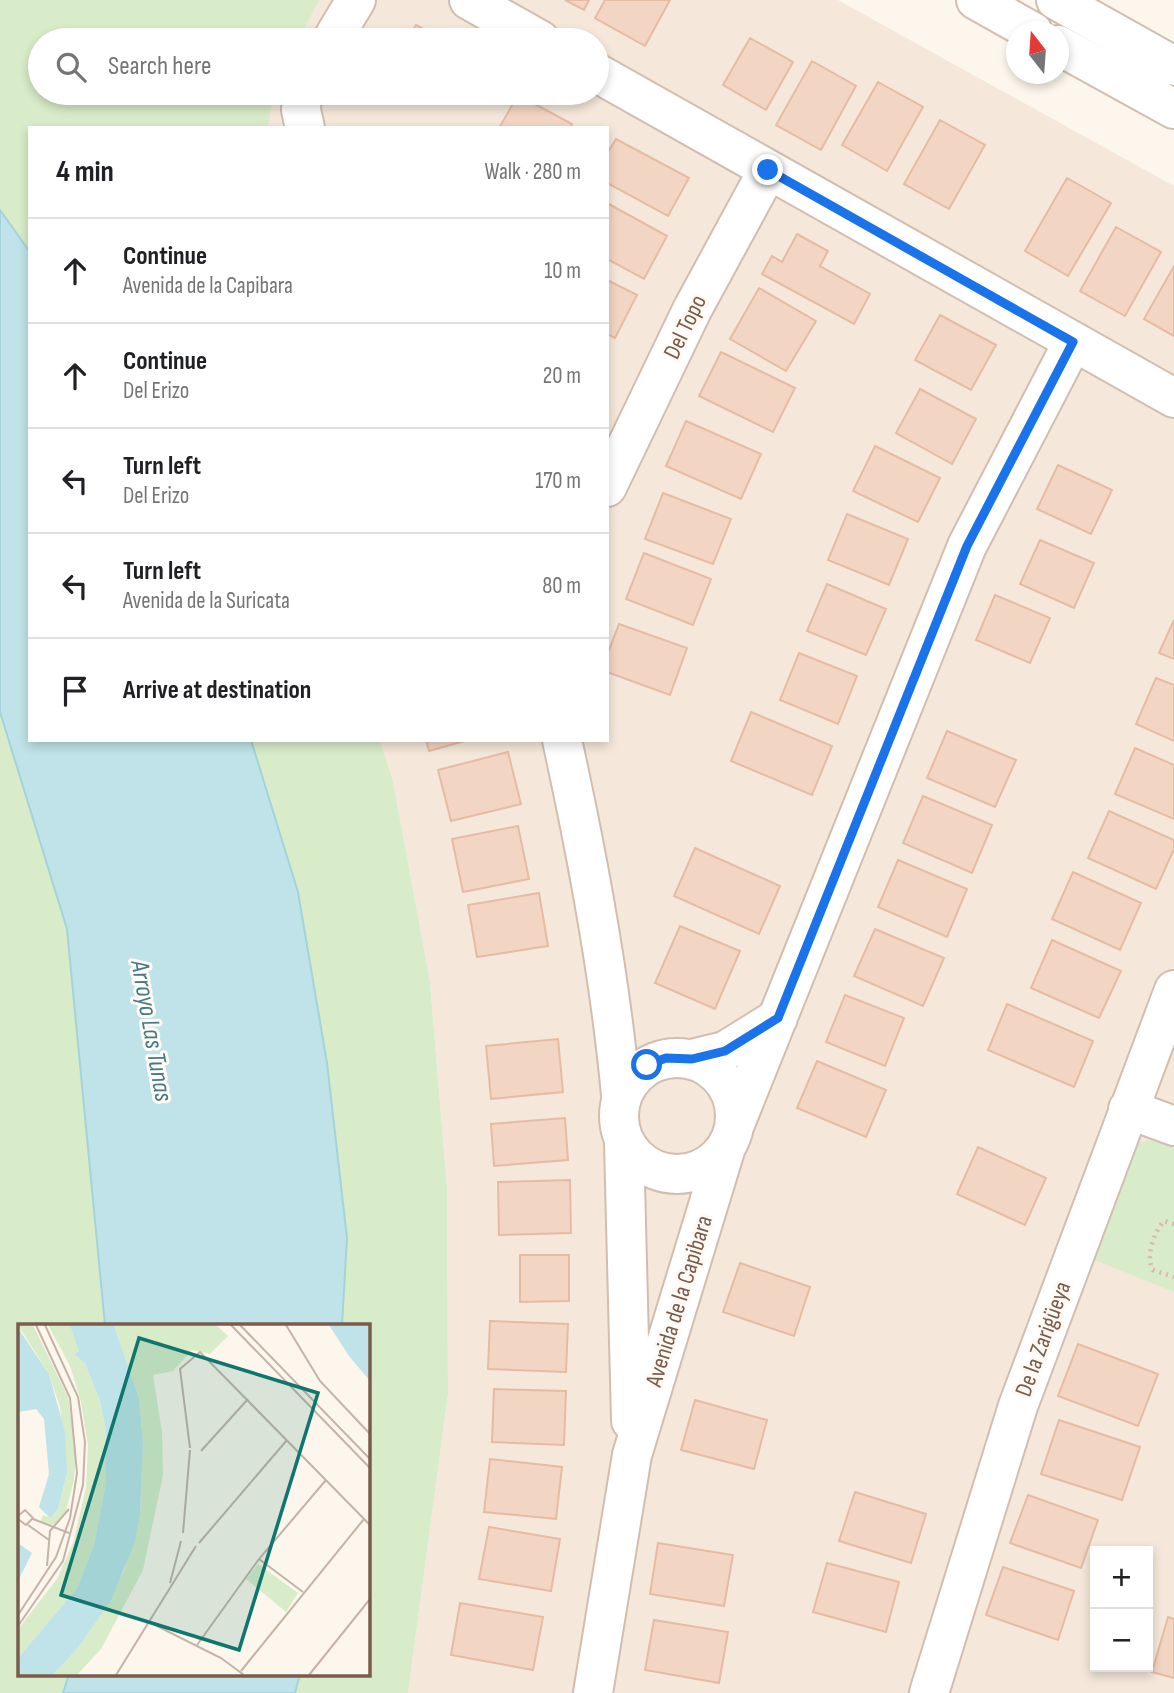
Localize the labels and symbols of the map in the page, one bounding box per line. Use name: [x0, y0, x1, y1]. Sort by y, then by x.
north arrow: [1006, 21, 1069, 84]
route end: [752, 154, 783, 185]
street label: Del Topo: [657, 290, 713, 364]
water label: Arroyo Las Tunas: [123, 957, 179, 1104]
route start: [631, 1049, 662, 1080]
street label: Avenida de la Capibara: [639, 1212, 719, 1391]
street label: De la Zarigüeya: [1009, 1278, 1077, 1400]
inset map: [18, 1324, 369, 1676]

